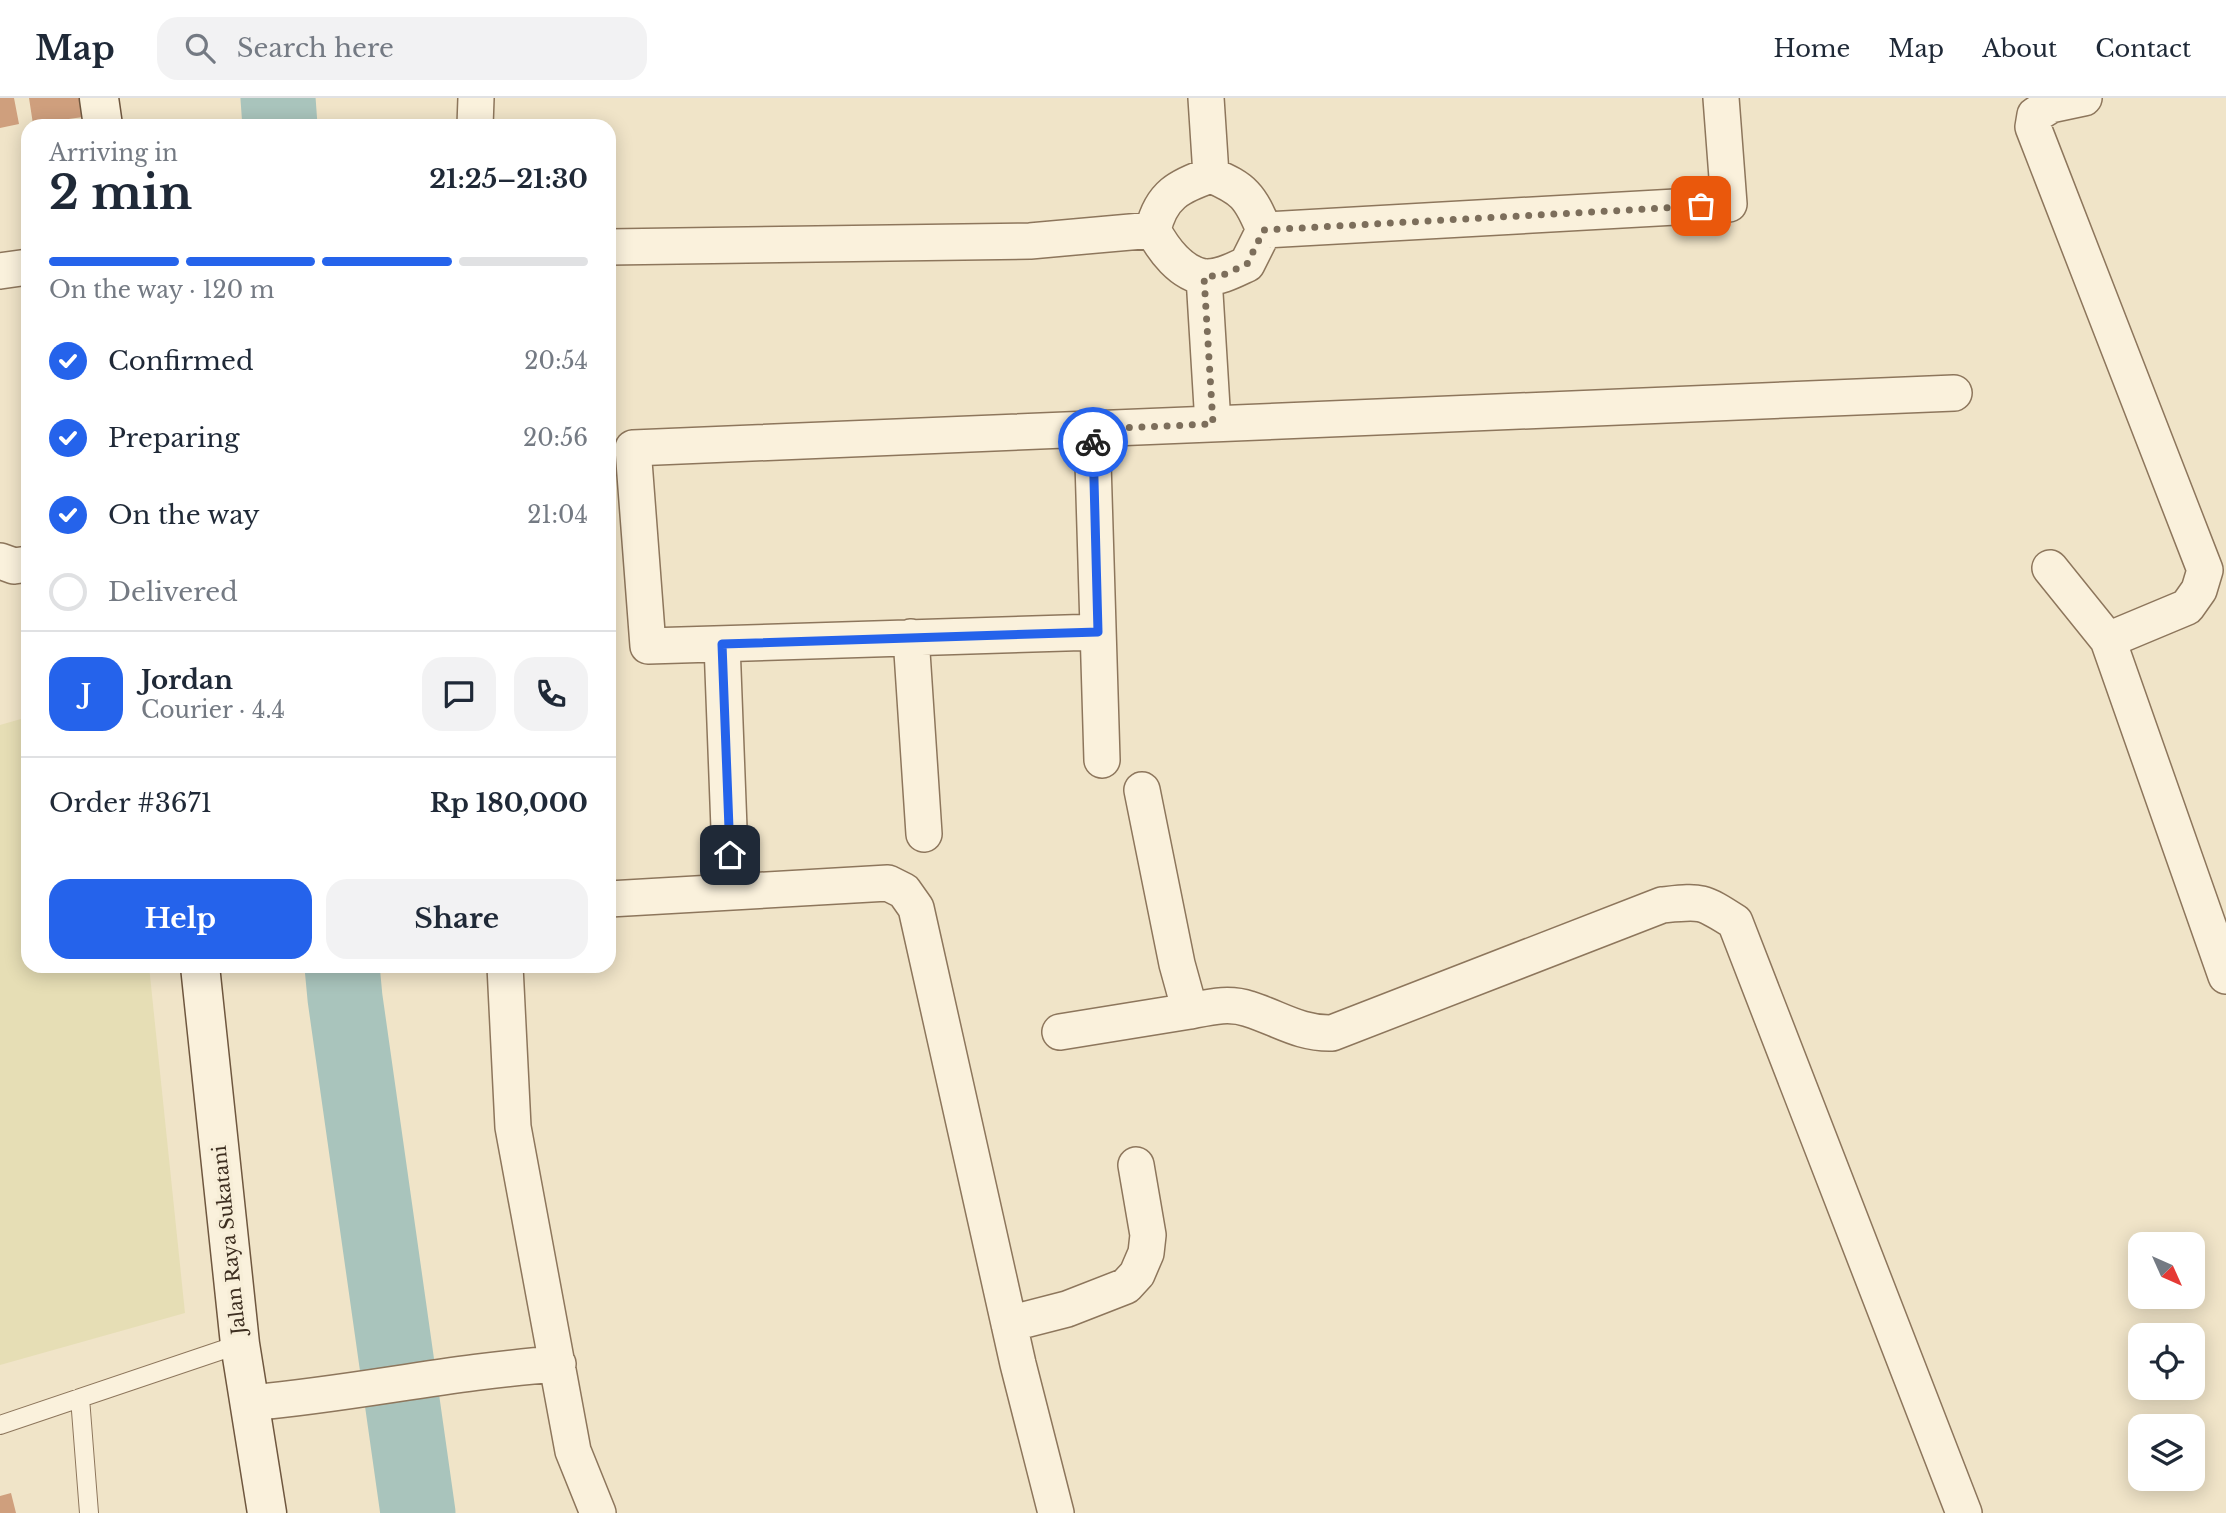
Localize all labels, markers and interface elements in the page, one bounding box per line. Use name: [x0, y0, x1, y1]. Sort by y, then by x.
search box: [157, 17, 647, 80]
text: Map: [35, 28, 115, 69]
icon: search: [181, 29, 219, 67]
text: Search here: [237, 32, 394, 64]
text: Home: [1774, 34, 1850, 63]
text: Map: [1888, 34, 1944, 63]
text: About: [1982, 34, 2057, 63]
text: Contact: [2095, 34, 2191, 63]
text: Arriving in: [49, 139, 178, 167]
text: 21:25–21:30: [429, 163, 588, 195]
text: 2 min: [49, 164, 192, 221]
pin: [1671, 176, 1731, 236]
icon: bag: [1682, 187, 1720, 225]
text: On the way · 120 m: [49, 276, 274, 304]
icon: check: [49, 342, 87, 380]
text: Confirmed: [108, 345, 253, 377]
text: 20:54: [524, 347, 588, 375]
courier: [1058, 407, 1128, 477]
icon: check: [49, 419, 87, 457]
text: Preparing: [108, 422, 240, 454]
icon: bike: [1074, 423, 1112, 461]
text: 20:56: [523, 424, 588, 452]
icon: check: [49, 496, 87, 534]
text: On the way: [108, 499, 260, 531]
text: 21:04: [527, 501, 588, 529]
text: Delivered: [108, 576, 238, 608]
button: chat: [422, 657, 496, 731]
button: phone: [514, 657, 588, 731]
text: Jordan: [141, 664, 233, 696]
text: J: [81, 678, 91, 710]
text: Courier · 4.4: [141, 696, 285, 724]
text: Order #3671: [49, 787, 212, 819]
text: Rp 180,000: [430, 787, 588, 819]
pin: [700, 825, 760, 885]
icon: home: [711, 836, 749, 874]
button: Help: [49, 879, 312, 959]
button: Share: [326, 879, 588, 959]
street label: Jalan Raya Sukatani: [208, 1144, 251, 1339]
north arrow: [2128, 1232, 2205, 1309]
map controls: [2128, 1232, 2205, 1491]
button: locate: [2128, 1323, 2205, 1400]
button: layers: [2128, 1414, 2205, 1491]

